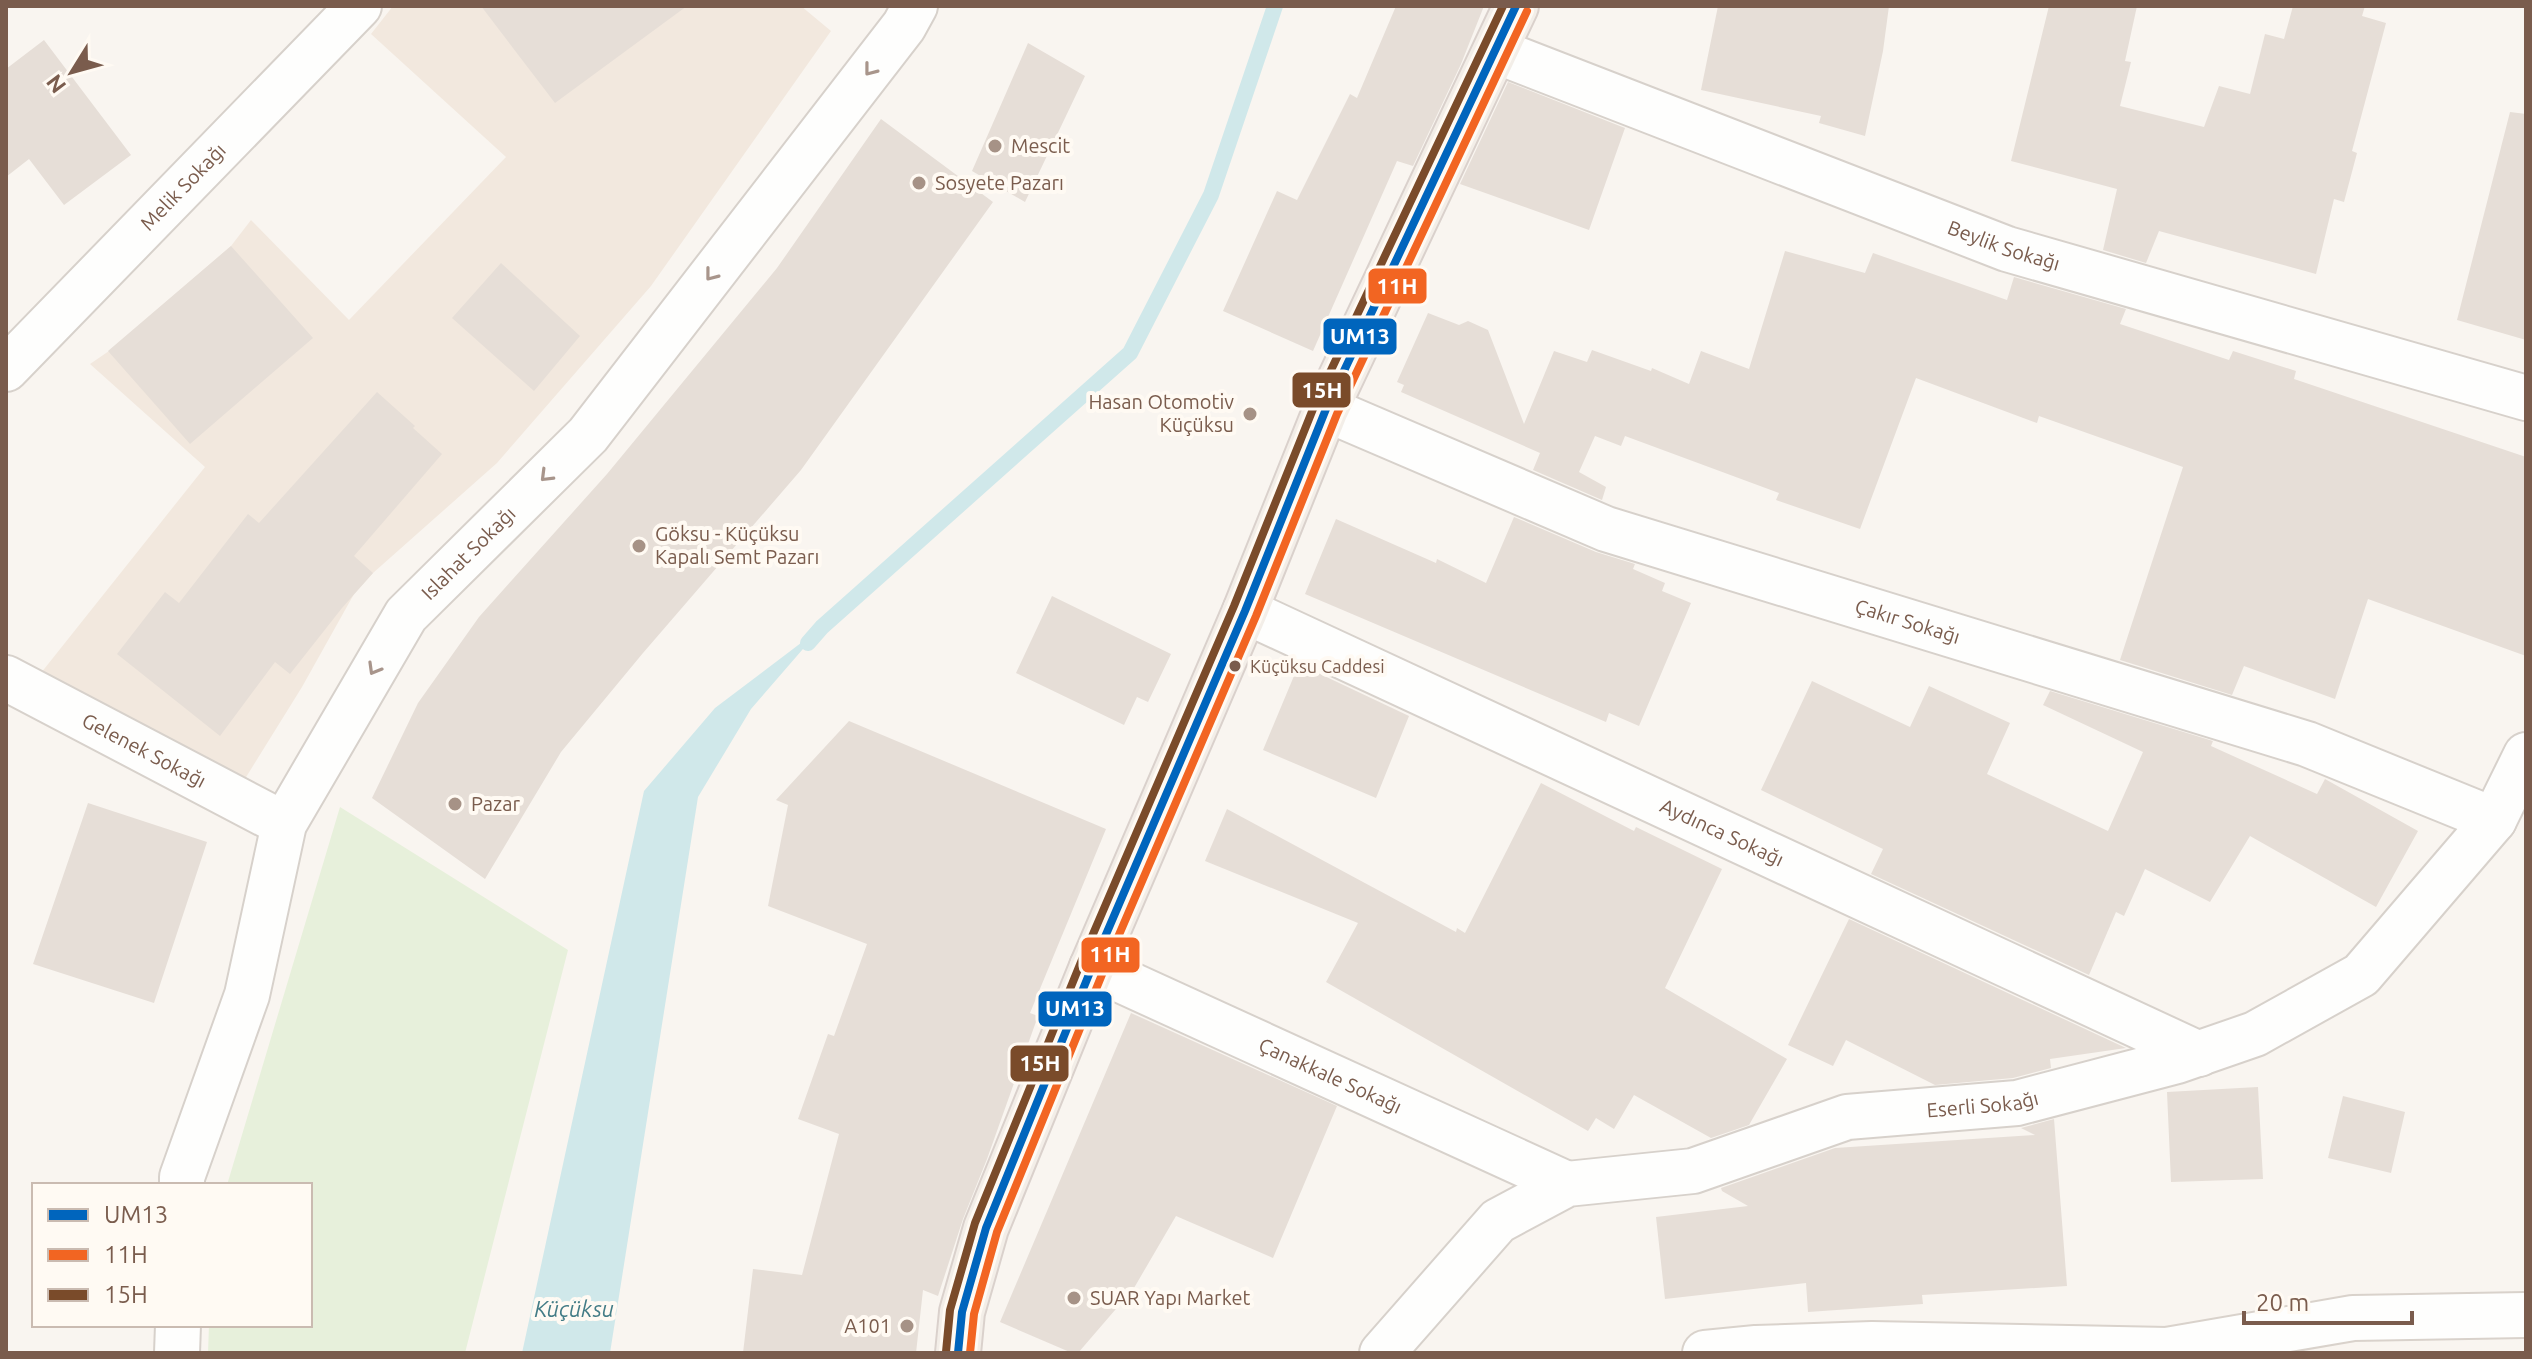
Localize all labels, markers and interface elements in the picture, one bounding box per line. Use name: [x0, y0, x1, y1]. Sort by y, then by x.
north arrow: [32, 32, 112, 112]
one-way arrow: [865, 61, 880, 75]
text: N: [41, 70, 71, 98]
place label: Mescit: [1011, 134, 1070, 157]
marker: Mescit: [986, 137, 1004, 155]
street label: Melik Sokağı: [135, 138, 230, 235]
place label: Sosyete Pazarı: [935, 171, 1064, 194]
marker: Sosyete Pazarı: [910, 174, 928, 192]
street label: Beylik Sokağı: [1945, 215, 2063, 275]
one-way arrow: [706, 266, 721, 280]
line badge: 11H: [1367, 267, 1428, 305]
text: 11H: [1377, 273, 1417, 298]
line badge: UM13: [1322, 317, 1398, 356]
text: UM13: [1330, 323, 1390, 348]
line badge: 15H: [1291, 371, 1352, 409]
text: 15H: [1302, 377, 1342, 402]
place label: Hasan Otomotiv Küçüksu: [1088, 390, 1234, 436]
marker: Hasan Otomotiv Küçüksu: [1241, 405, 1259, 423]
one-way arrow: [541, 467, 555, 481]
street label: Islahat Sokağı: [416, 502, 520, 604]
place label: Göksu - Küçüksu Kapalı Semt Pazarı: [655, 522, 819, 568]
marker: Göksu - Küçüksu Kapalı Semt Pazarı: [630, 537, 648, 555]
street label: Çakır Sokağı: [1852, 594, 1963, 648]
place label: Küçüksu Caddesi: [1250, 656, 1385, 676]
marker: Küçüksu Caddesi: [1227, 658, 1243, 674]
one-way arrow: [368, 660, 384, 675]
street label: Gelenek Sokağı: [78, 708, 210, 792]
place label: Pazar: [471, 792, 521, 815]
street label: Aydınca Sokağı: [1657, 794, 1788, 871]
marker: Pazar: [446, 795, 464, 813]
line badge: 11H: [1080, 936, 1141, 974]
text: 11H: [1090, 941, 1130, 966]
line badge: UM13: [1037, 990, 1113, 1028]
text: UM13: [1045, 995, 1105, 1020]
street label: Çanakkale Sokağı: [1255, 1033, 1406, 1118]
line badge: 15H: [1009, 1044, 1070, 1083]
text: 15H: [1020, 1050, 1060, 1075]
street label: Eserli Sokağı: [1926, 1086, 2041, 1121]
legend: [32, 1183, 312, 1327]
text: UM13: [104, 1201, 168, 1228]
text: 11H: [104, 1241, 148, 1268]
scale bar: [2244, 1275, 2412, 1325]
text: 15H: [104, 1281, 148, 1308]
place label: SUAR Yapı Market: [1090, 1286, 1250, 1309]
marker: SUAR Yapı Market: [1065, 1289, 1083, 1307]
text: 20 m: [2256, 1289, 2309, 1316]
water label: Küçüksu: [534, 1296, 614, 1321]
place label: A101: [844, 1314, 891, 1337]
marker: A101: [898, 1317, 916, 1335]

